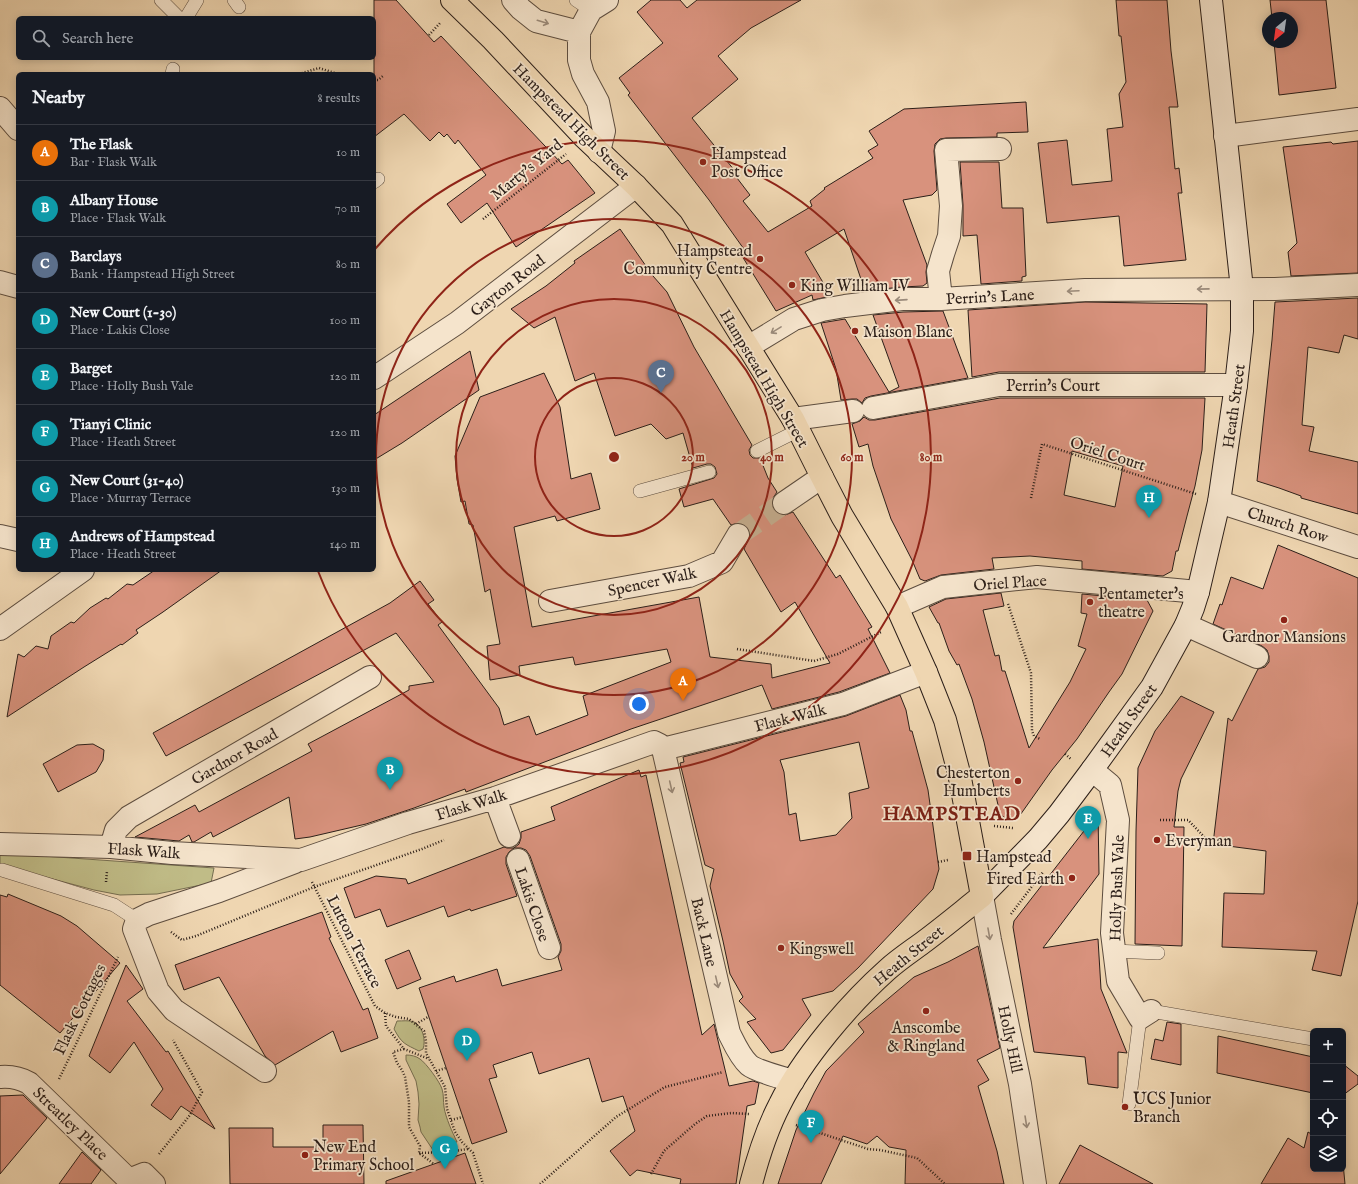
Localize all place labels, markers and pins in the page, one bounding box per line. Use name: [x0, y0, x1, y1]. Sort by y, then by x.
place label: Hampstead Post Office: [711, 145, 787, 183]
marker: Hampstead Post Office: [698, 157, 708, 167]
place label: Hampstead Community Centre: [623, 242, 752, 280]
marker: Hampstead Community Centre: [755, 254, 765, 264]
place label: King William IV: [800, 277, 910, 297]
marker: King William IV: [787, 280, 797, 290]
place label: Maison Blanc: [863, 323, 953, 343]
marker: Maison Blanc: [850, 326, 860, 336]
pin: C: [648, 360, 674, 393]
centre of rings: [607, 450, 621, 464]
pin: H: [1136, 485, 1162, 518]
place label: Pentameter's theatre: [1098, 585, 1184, 623]
marker: Pentameter's theatre: [1085, 597, 1095, 607]
marker: Gardnor Mansions: [1279, 615, 1289, 625]
place label: Gardnor Mansions: [1222, 628, 1346, 648]
pin: A: [670, 668, 696, 701]
pin: B: [377, 757, 403, 790]
place label: Chesterton Humberts: [936, 764, 1010, 802]
marker: Chesterton Humberts: [1013, 776, 1023, 786]
pin: E: [1075, 806, 1101, 839]
place label: Everyman: [1165, 832, 1232, 852]
marker: Everyman: [1152, 835, 1162, 845]
place label: Hampstead: [976, 848, 1052, 868]
marker: Hampstead: [961, 850, 973, 862]
place label: Fired Earth: [986, 870, 1064, 890]
marker: Fired Earth: [1067, 873, 1077, 883]
place label: Kingswell: [789, 940, 855, 960]
marker: Kingswell: [776, 943, 786, 953]
marker: Anscombe & Ringland: [921, 1006, 931, 1016]
place label: Anscombe & Ringland: [887, 1019, 965, 1057]
pin: D: [454, 1028, 480, 1061]
place label: UCS Junior Branch: [1133, 1090, 1211, 1128]
marker: UCS Junior Branch: [1120, 1102, 1130, 1112]
pin: F: [798, 1110, 824, 1143]
pin: G: [432, 1136, 458, 1169]
place label: New End Primary School: [313, 1138, 415, 1176]
marker: New End Primary School: [300, 1150, 310, 1160]

